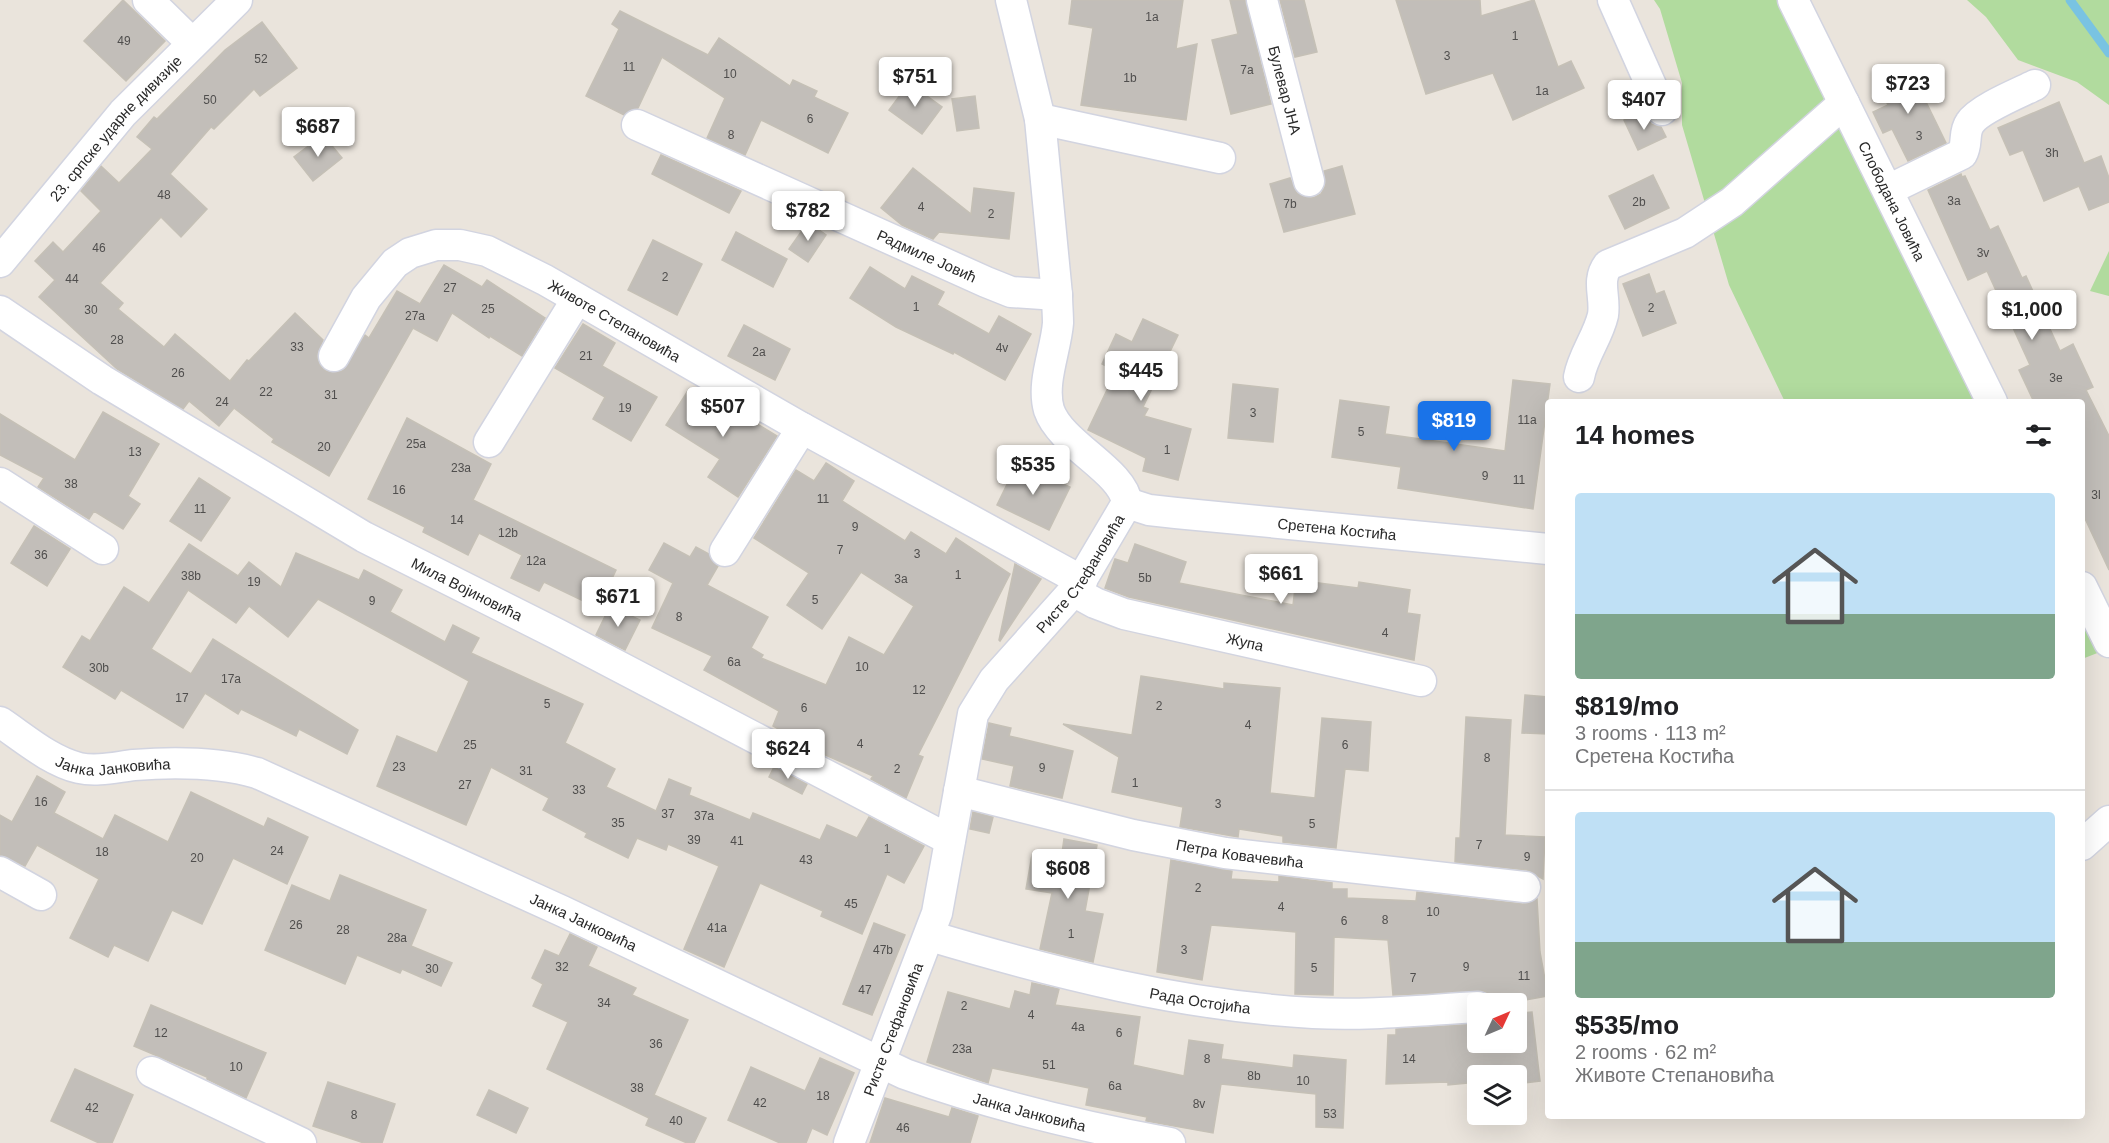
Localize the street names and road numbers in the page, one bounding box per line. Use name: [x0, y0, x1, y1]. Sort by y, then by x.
street label: Булевар ЈНА: [1266, 44, 1305, 136]
street label: 23. српске ударне дивизије: [46, 52, 185, 204]
street label: Слободана Јовића: [1856, 138, 1929, 264]
street label: Радмиле Јовић: [875, 226, 979, 285]
street label: Животе Степановића: [546, 276, 684, 365]
street label: Ристе Стефановића: [1032, 510, 1127, 636]
street label: Сретена Костића: [1277, 514, 1398, 543]
street label: Мила Војиновића: [409, 554, 526, 624]
street label: Жупа: [1225, 629, 1266, 654]
street label: Јанка Јанковића: [53, 752, 171, 778]
street label: Петра Ковачевића: [1175, 835, 1305, 870]
street label: Јанка Јанковића: [528, 889, 640, 954]
street label: Ристе Стефановића: [859, 959, 926, 1098]
street label: Рада Остојића: [1148, 984, 1252, 1016]
street label: Јанка Јанковића: [971, 1088, 1088, 1134]

